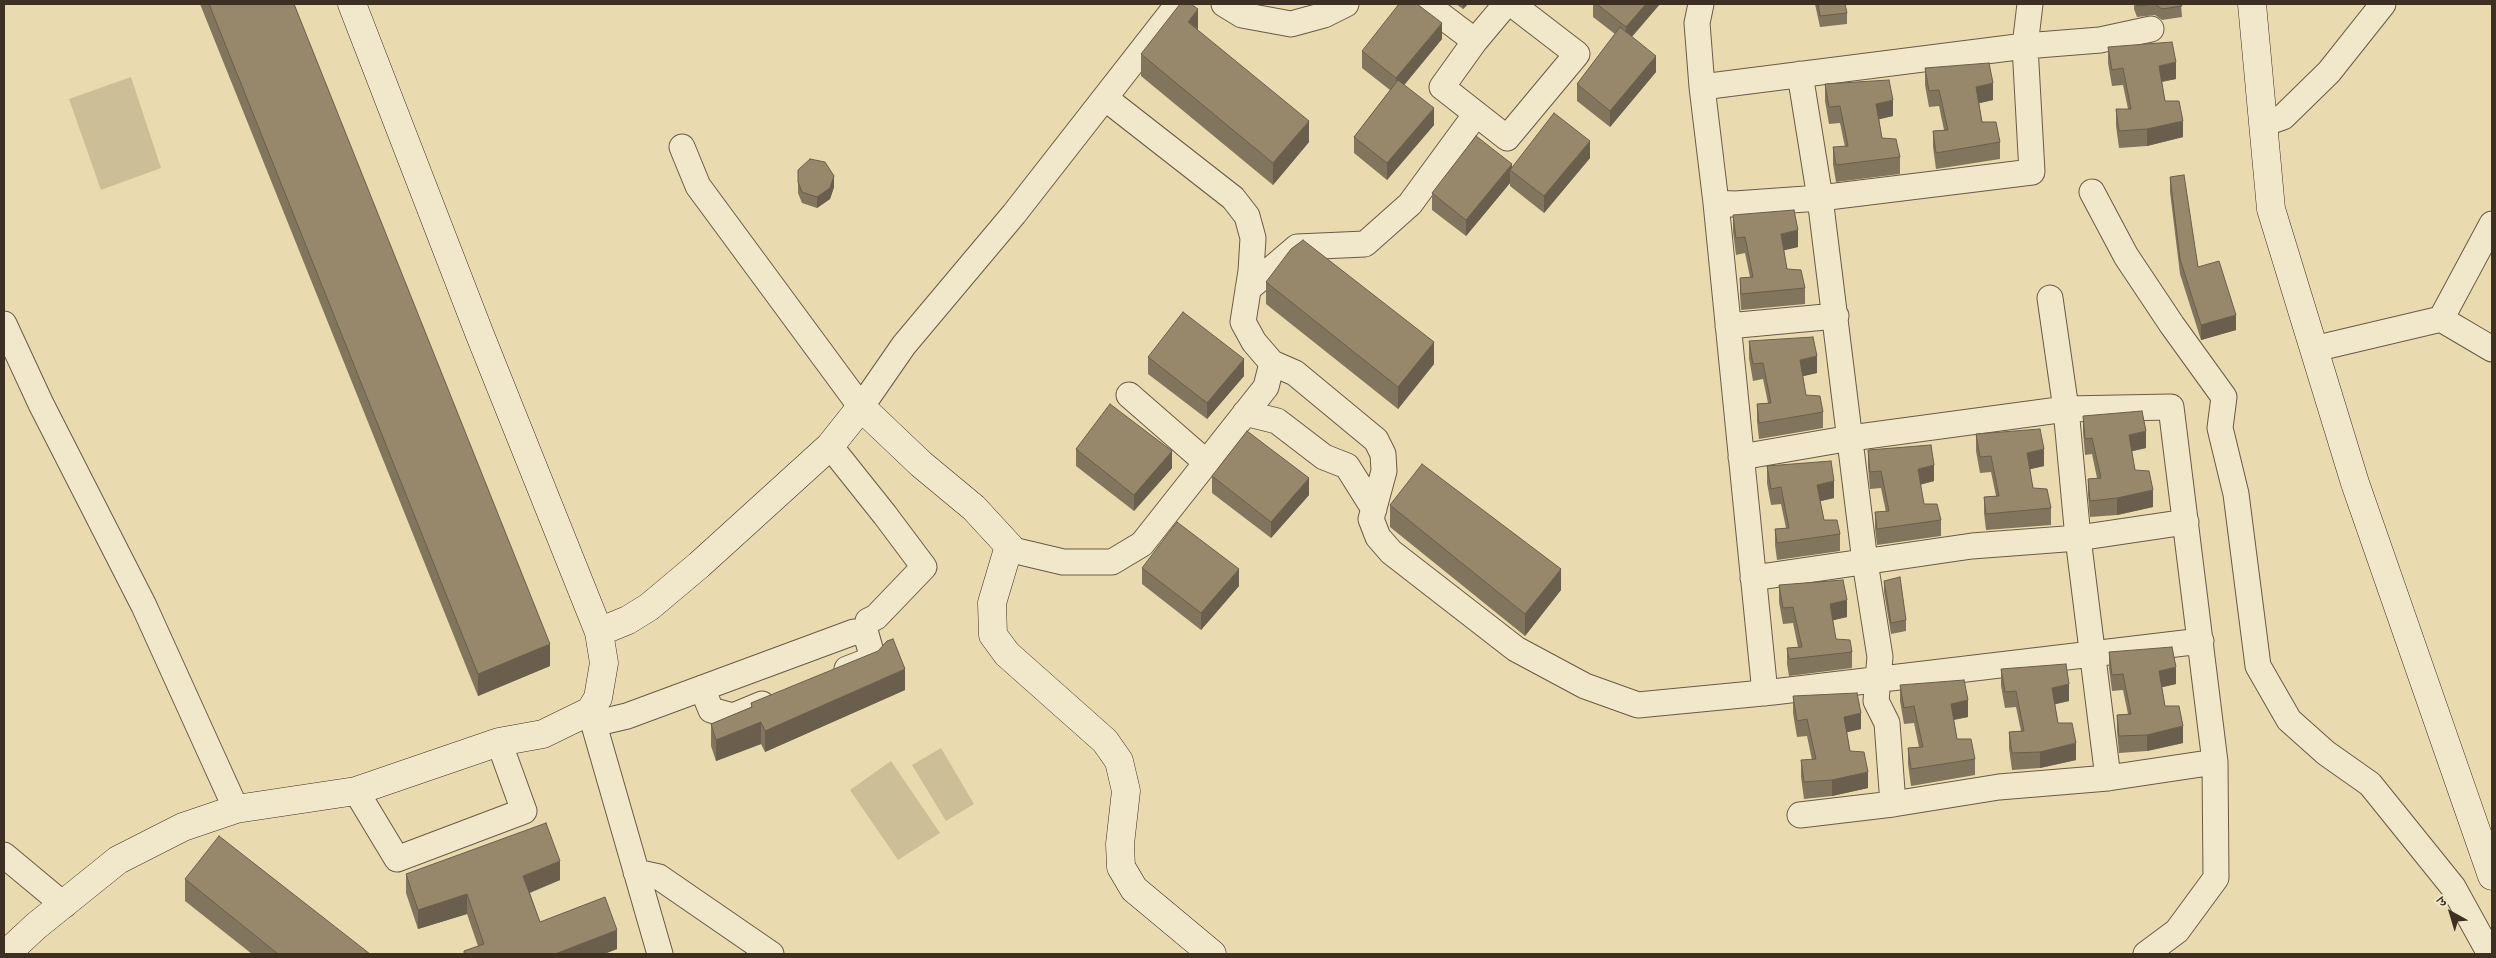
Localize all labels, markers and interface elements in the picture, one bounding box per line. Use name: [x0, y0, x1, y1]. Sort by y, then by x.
north arrow: [2426, 888, 2476, 938]
text: उ: [2433, 892, 2450, 911]

